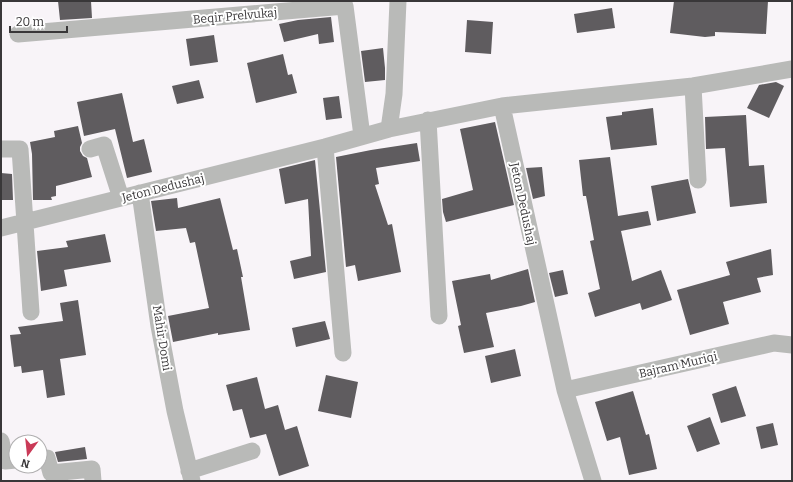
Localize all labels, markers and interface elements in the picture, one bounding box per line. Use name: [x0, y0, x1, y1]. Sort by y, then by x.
street label: Beqir Prelvukaj: [192, 5, 278, 27]
scale bar: [10, 8, 67, 34]
text: 20 m: [16, 15, 45, 29]
street label: Jeton Dedushaj: [507, 160, 539, 247]
street label: Jeton Dedushaj: [120, 171, 206, 205]
street label: Mahir Domi: [150, 304, 174, 372]
street label: Bajram Muriqi: [637, 349, 719, 381]
north arrow: [8, 434, 48, 474]
text: N: [19, 456, 31, 471]

